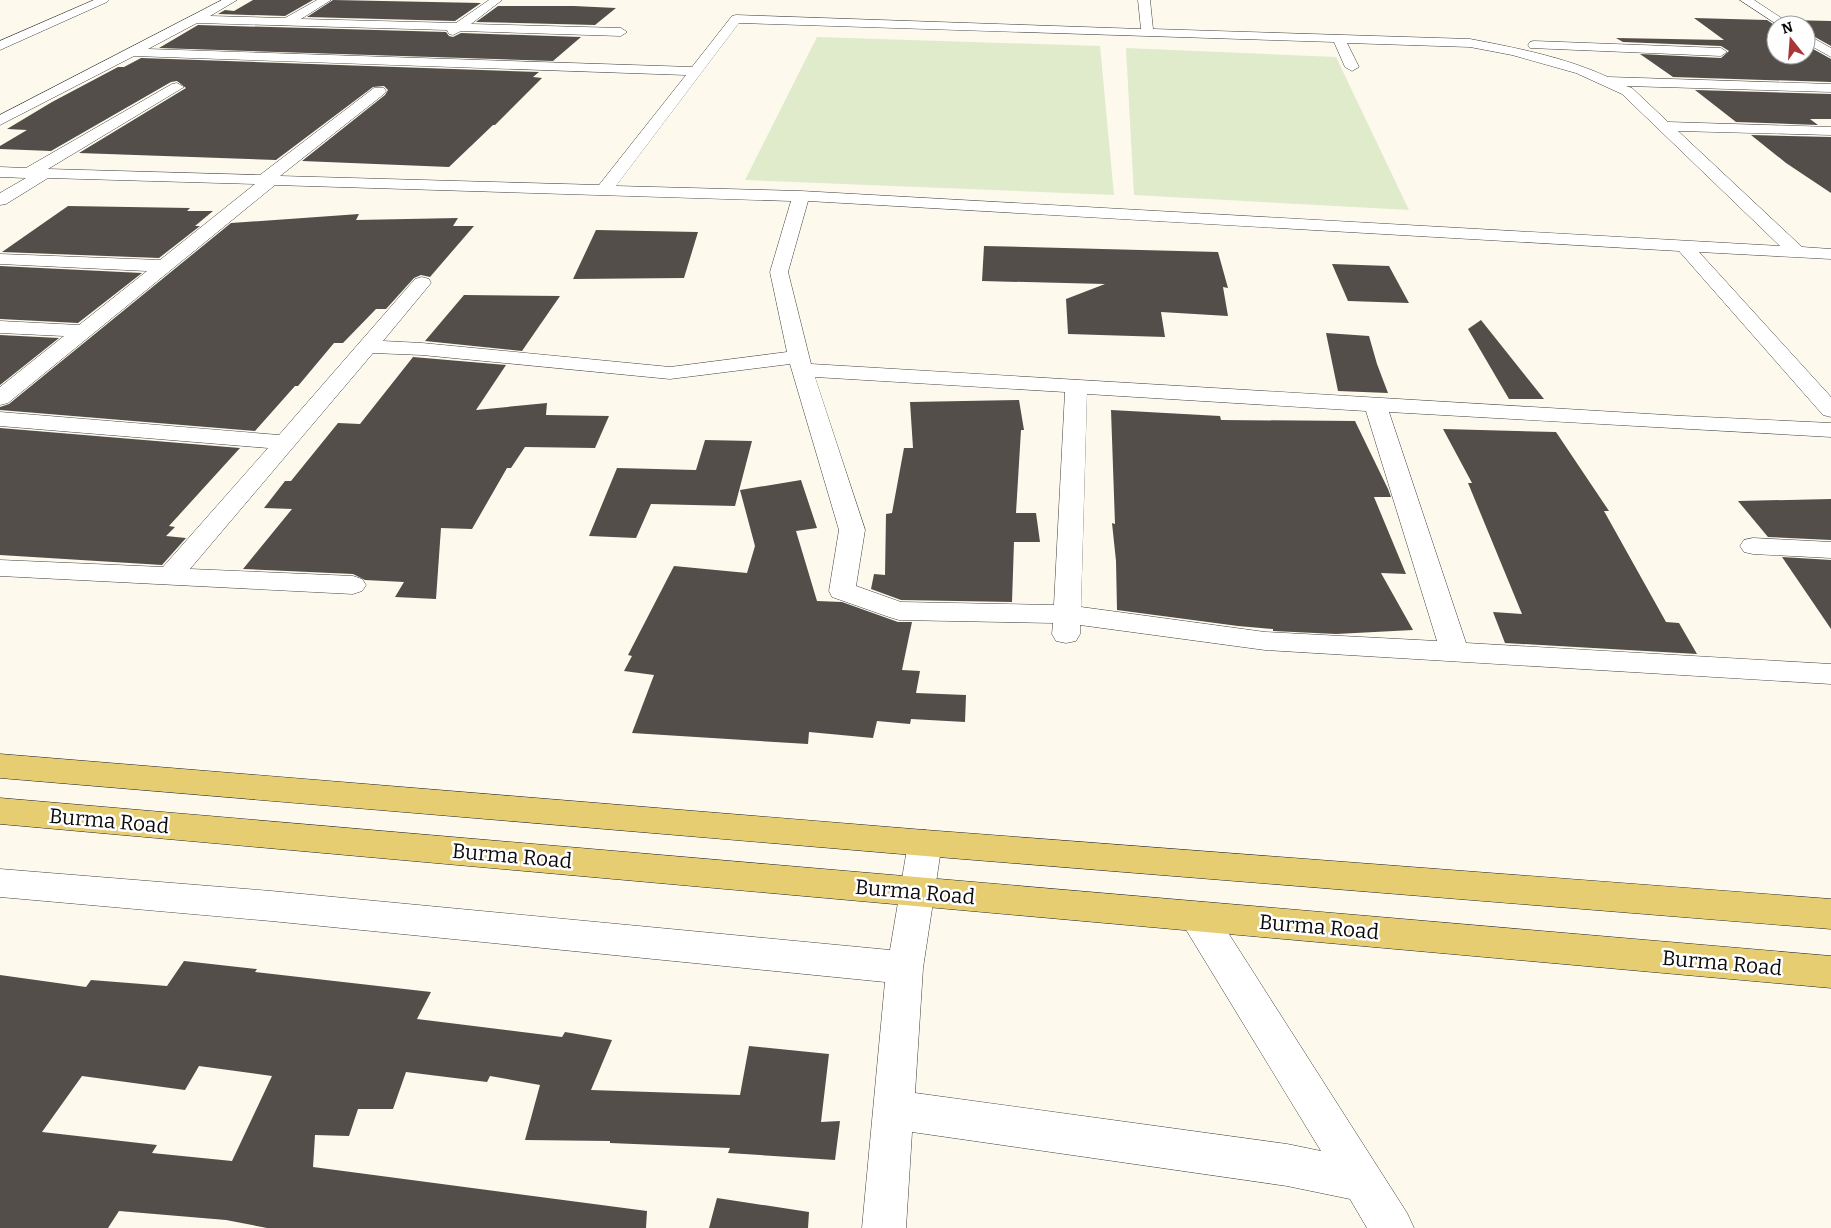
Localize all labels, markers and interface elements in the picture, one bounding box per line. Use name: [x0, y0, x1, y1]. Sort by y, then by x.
north arrow: [1766, 15, 1816, 65]
text: N: [1780, 18, 1795, 38]
street label: Burma Road: [48, 803, 170, 839]
street label: Burma Road: [451, 838, 573, 874]
street label: Burma Road: [854, 874, 976, 910]
street label: Burma Road: [1258, 909, 1380, 945]
street label: Burma Road: [1661, 945, 1783, 981]

